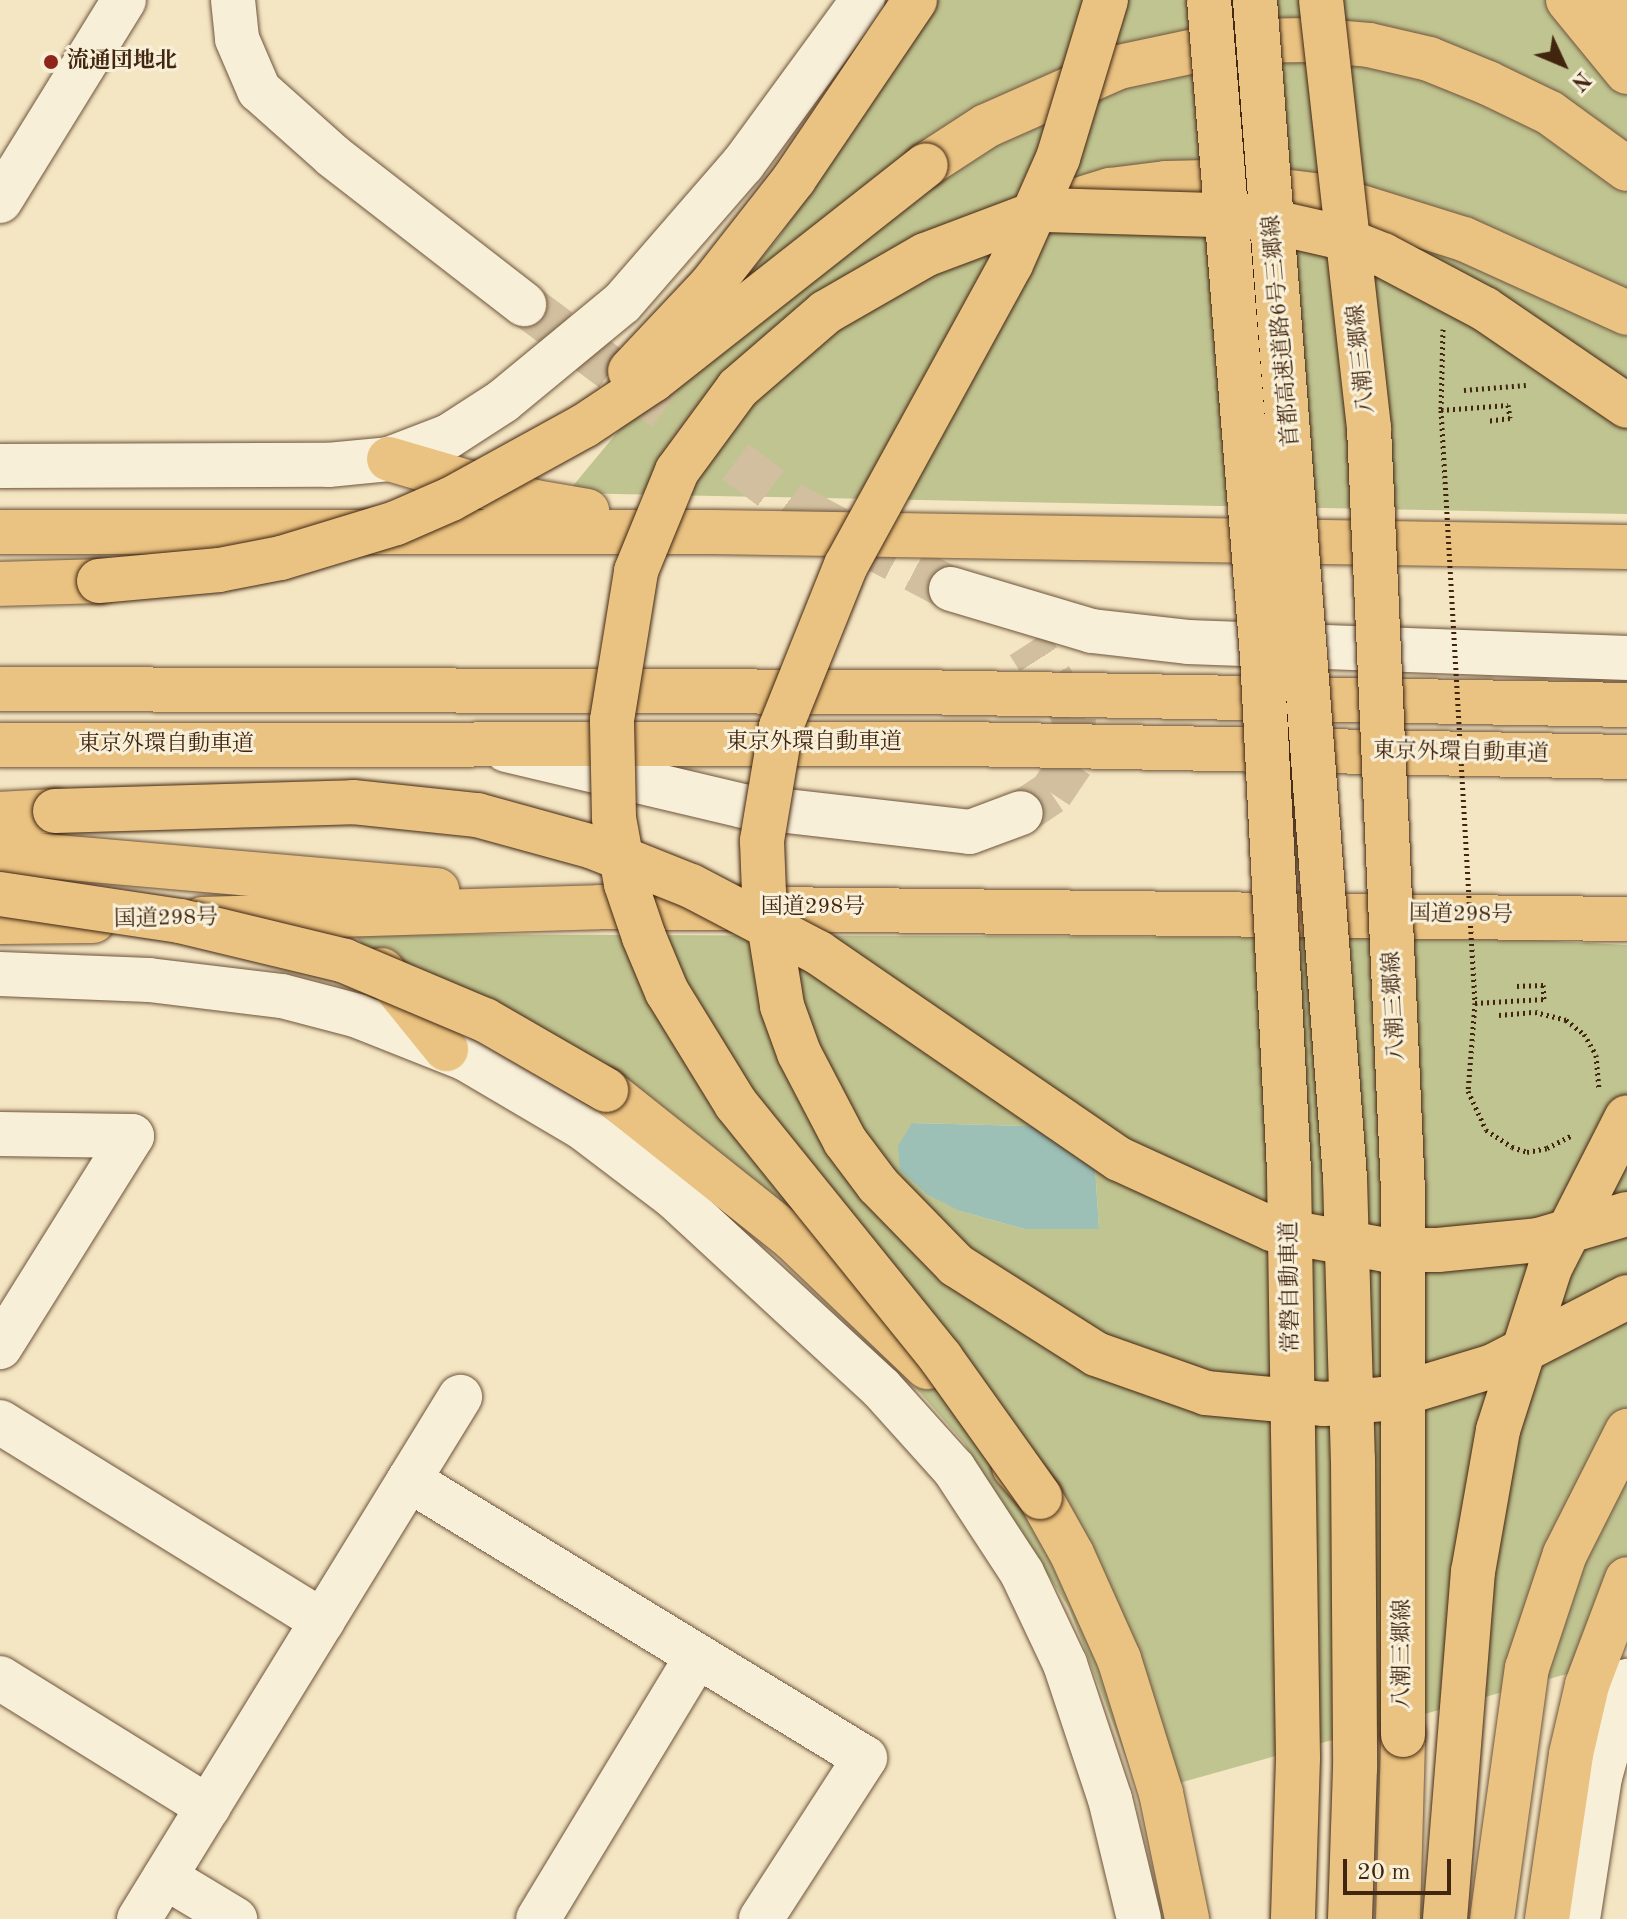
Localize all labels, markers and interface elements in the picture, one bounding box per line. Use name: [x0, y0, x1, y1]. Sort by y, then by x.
north arrow: [1523, 24, 1603, 104]
place label: 流通団地北: [67, 49, 177, 75]
marker: 流通団地北: [42, 53, 60, 71]
text: N: [1567, 67, 1594, 94]
street label: 首都高速道路6号三郷線: [1259, 214, 1305, 448]
street label: 八潮三郷線: [1343, 303, 1381, 415]
street label: 東京外環自動車道: [726, 730, 902, 756]
street label: 東京外環自動車道: [78, 732, 254, 758]
street label: 東京外環自動車道: [1373, 738, 1549, 768]
street label: 国道298号: [761, 895, 865, 921]
street label: 国道298号: [1409, 901, 1513, 929]
street label: 国道298号: [114, 905, 218, 933]
street label: 八潮三郷線: [1379, 950, 1411, 1062]
street label: 常磐自動車道: [1277, 1221, 1305, 1353]
street label: 八潮三郷線: [1390, 1599, 1416, 1709]
scale bar: [1347, 1843, 1455, 1893]
text: 20 m: [1357, 1861, 1411, 1885]

